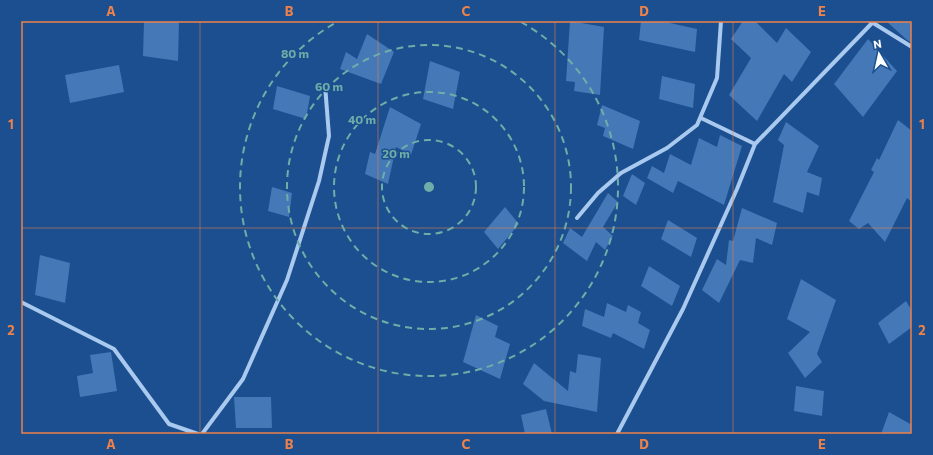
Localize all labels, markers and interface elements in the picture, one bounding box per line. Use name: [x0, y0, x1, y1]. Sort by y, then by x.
text: A: [106, 3, 116, 19]
text: B: [285, 3, 294, 19]
text: C: [462, 3, 471, 19]
text: D: [639, 3, 649, 19]
text: E: [818, 3, 826, 19]
north arrow: [859, 34, 899, 74]
text: N: [872, 37, 882, 51]
text: 80 m: [281, 46, 309, 60]
text: 60 m: [315, 79, 343, 93]
text: 40 m: [348, 112, 376, 126]
text: 1: [8, 116, 14, 132]
text: 1: [919, 116, 925, 132]
text: 20 m: [382, 146, 410, 160]
centre of rings: [422, 180, 436, 194]
text: 2: [7, 322, 15, 338]
text: 2: [918, 322, 926, 338]
text: A: [106, 436, 116, 452]
text: B: [285, 436, 294, 452]
text: C: [462, 436, 471, 452]
text: D: [639, 436, 649, 452]
text: E: [818, 436, 826, 452]

